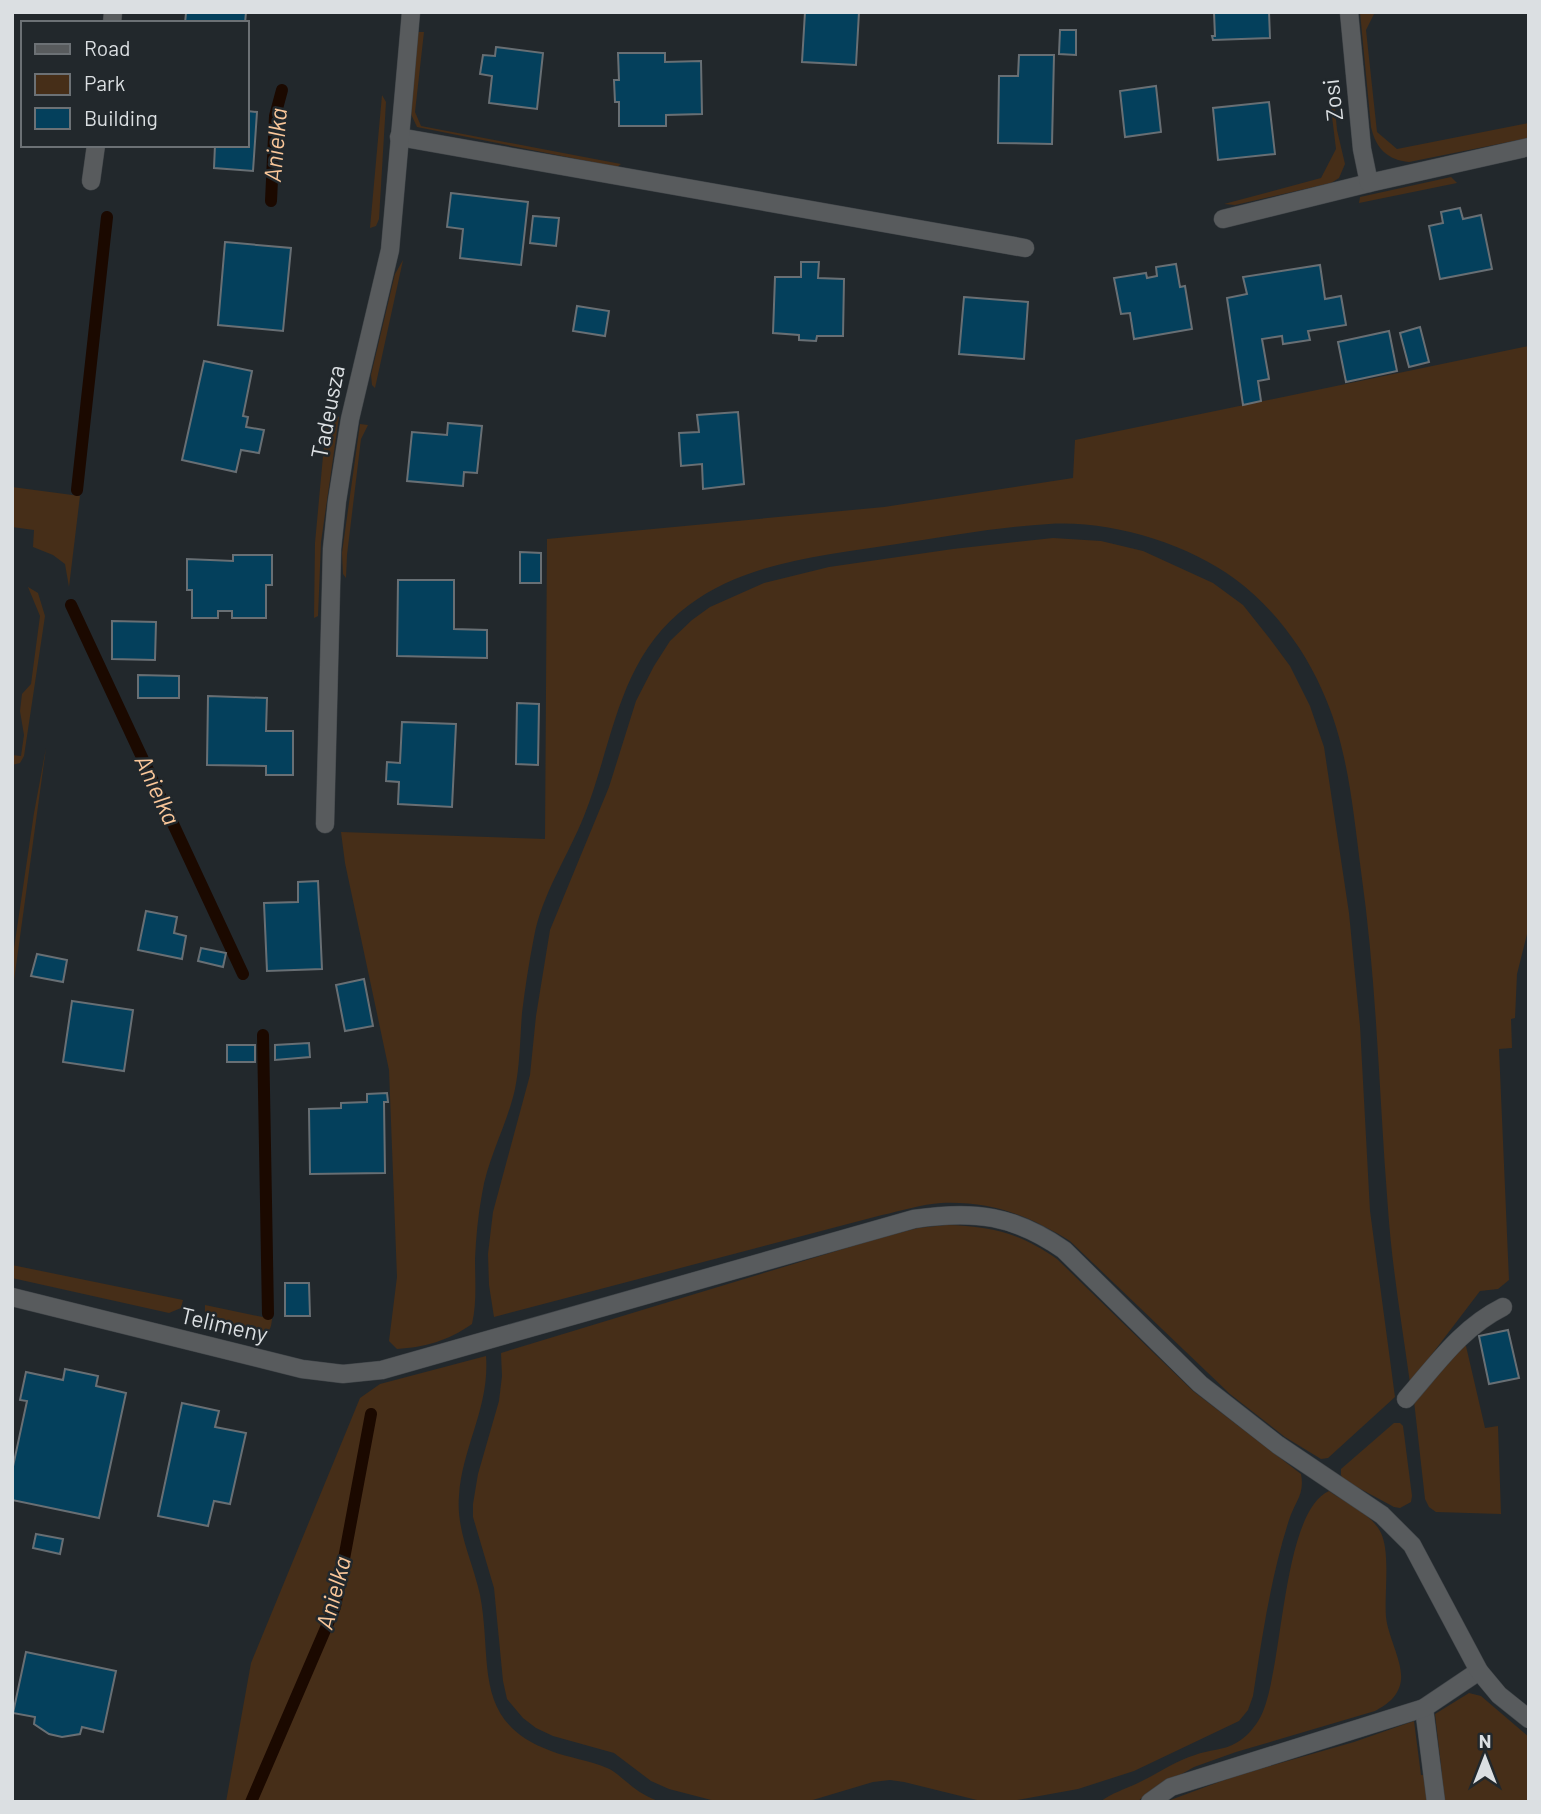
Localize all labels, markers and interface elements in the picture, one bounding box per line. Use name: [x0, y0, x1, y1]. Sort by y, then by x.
legend: [21, 21, 248, 147]
text: Road: [84, 35, 130, 60]
text: Park: [84, 70, 125, 95]
street label: Zosi: [1316, 78, 1348, 122]
text: Building: [84, 105, 158, 130]
water label: Anielka: [257, 107, 292, 183]
street label: Tadeusza: [304, 363, 350, 461]
water label: Anielka: [129, 749, 187, 829]
street label: Telimeny: [178, 1300, 271, 1348]
water label: Anielka: [309, 1553, 356, 1632]
north arrow: [1450, 1723, 1520, 1793]
text: N: [1479, 1729, 1491, 1752]

